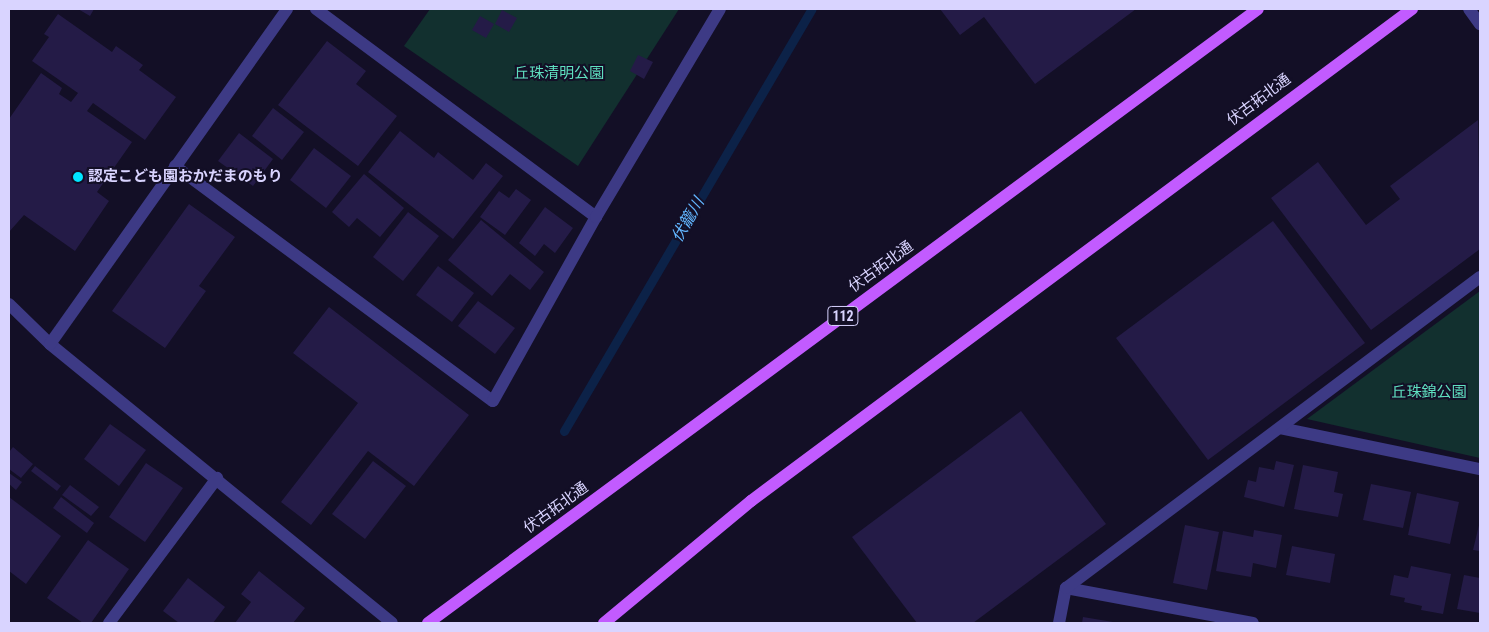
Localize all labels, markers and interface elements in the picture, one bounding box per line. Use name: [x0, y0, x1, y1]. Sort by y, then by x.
park label: 丘珠清明公園: [514, 65, 604, 83]
street label: 伏古拓北通: [1224, 70, 1294, 130]
place label: 認定こども園おかだまのもり: [88, 168, 283, 186]
marker: 認定こども園おかだまのもり: [72, 171, 84, 183]
water label: 伏籠川: [668, 194, 708, 246]
street label: 伏古拓北通: [845, 238, 917, 296]
road number: 112: [827, 304, 859, 328]
park label: 丘珠錦公園: [1392, 384, 1466, 402]
street label: 伏古拓北通: [520, 479, 592, 537]

